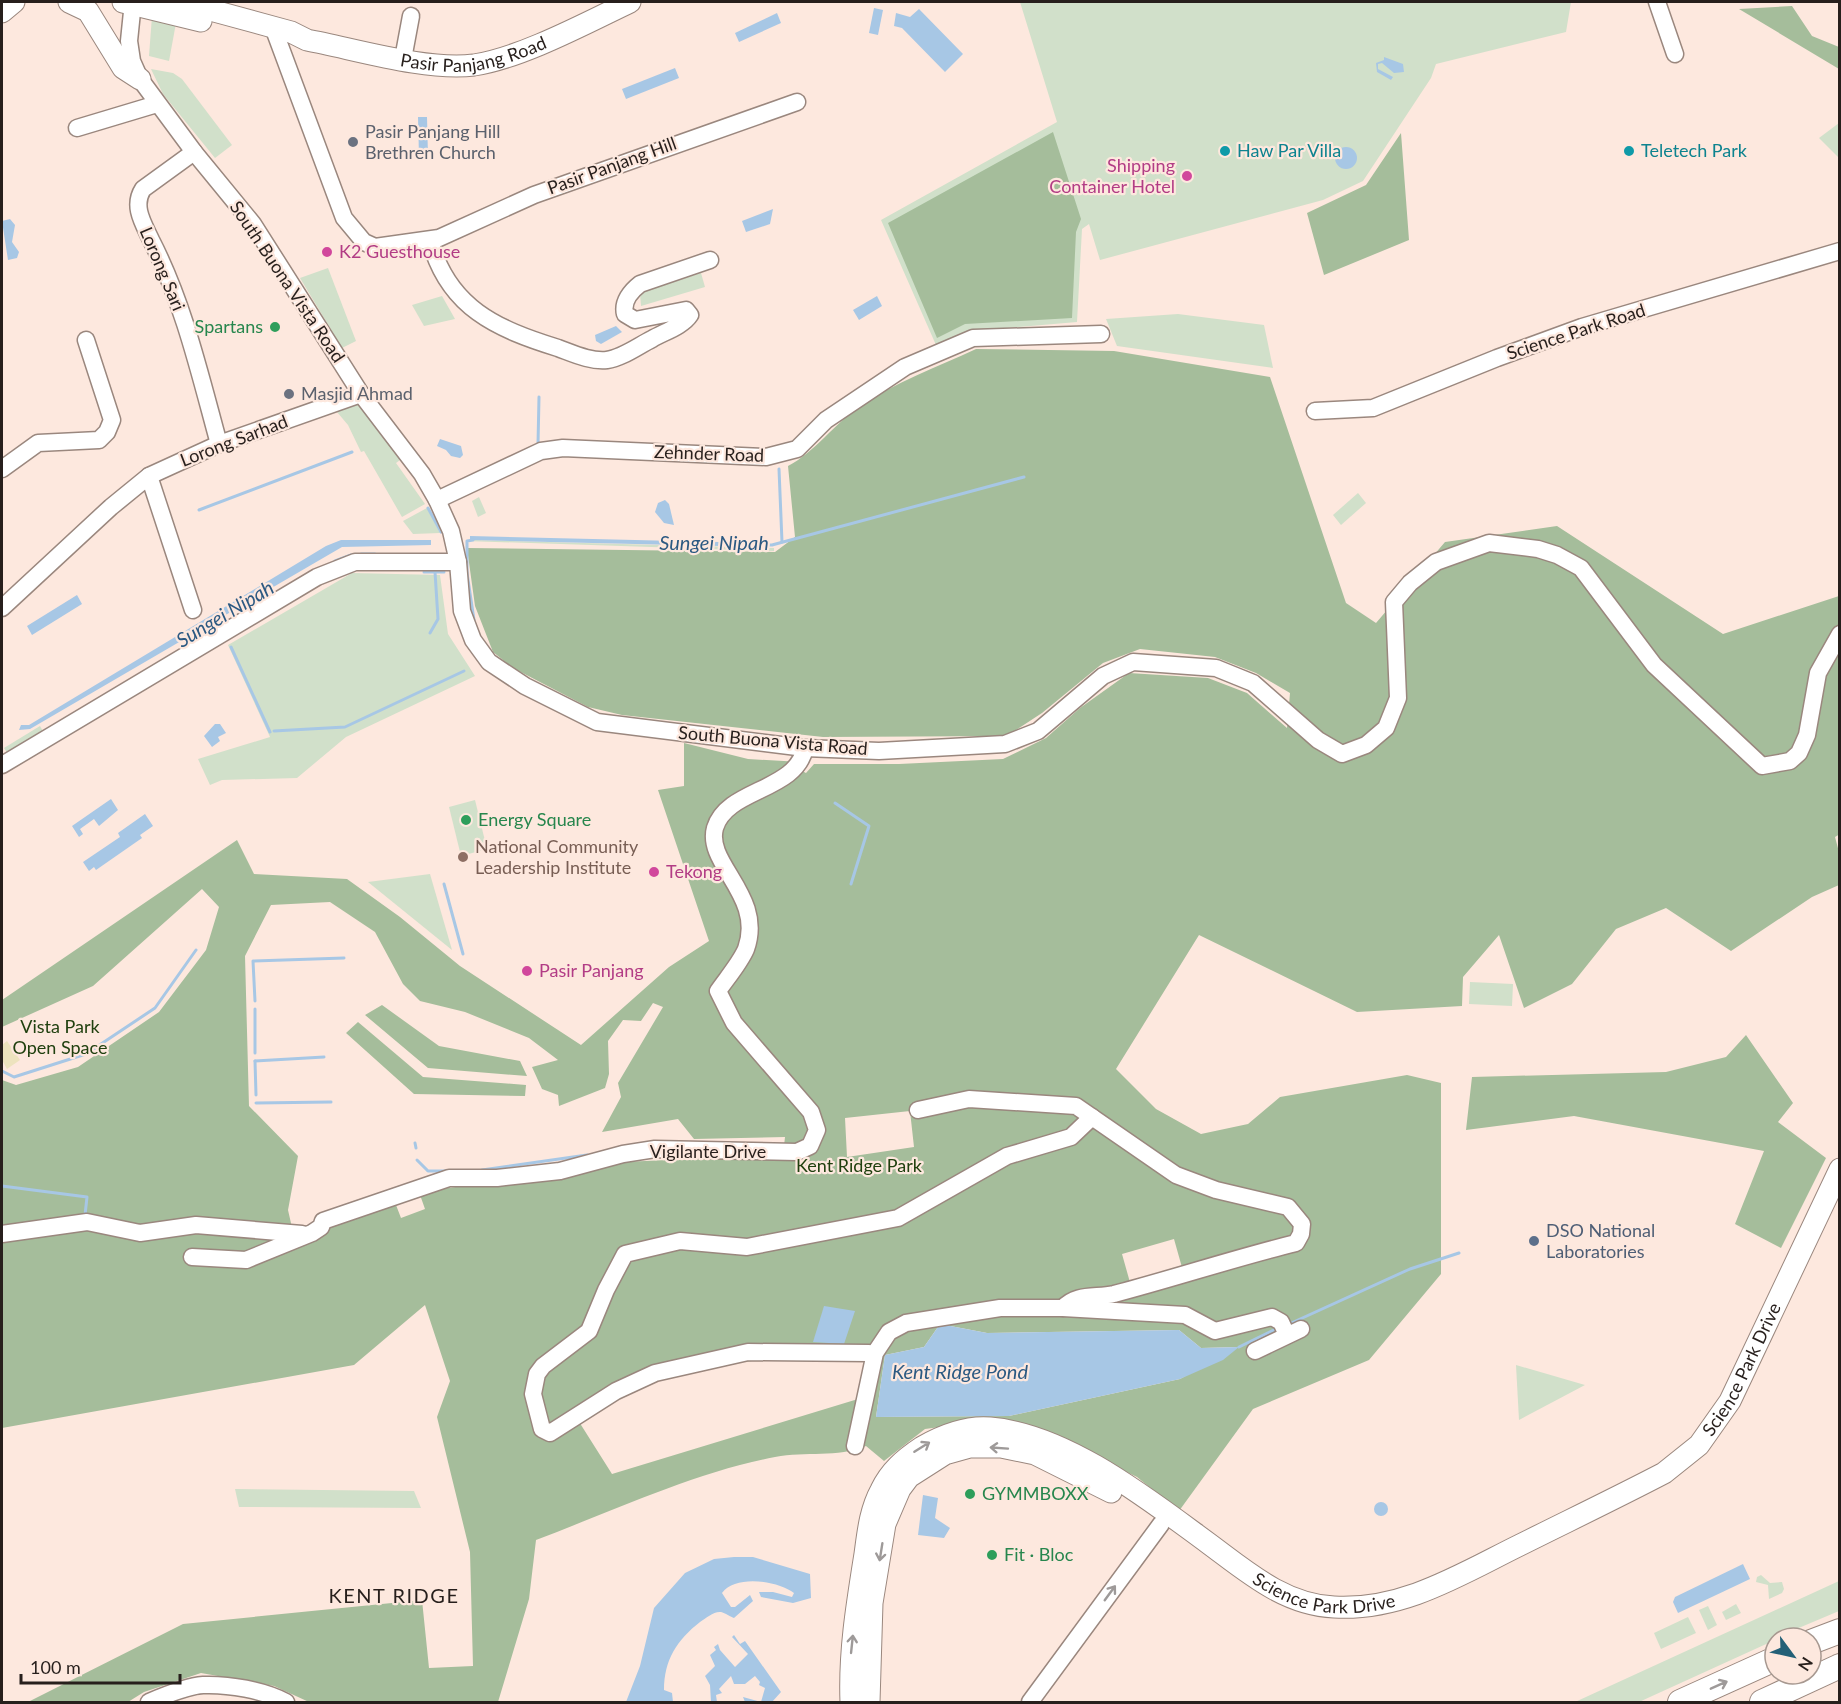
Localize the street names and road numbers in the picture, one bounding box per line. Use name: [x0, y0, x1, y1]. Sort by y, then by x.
street label: Pasir Panjang Road: [399, 31, 549, 76]
street label: Pasir Panjang Hill: [544, 132, 679, 199]
street label: South Buona Vista Road: [226, 197, 350, 366]
street label: Lorong Sari: [135, 224, 190, 314]
street label: Science Park Road: [1504, 298, 1648, 364]
street label: Lorong Sarhad: [177, 409, 291, 471]
street label: Zehnder Road: [654, 440, 765, 466]
street label: South Buona Vista Road: [678, 721, 869, 759]
street label: Vigilante Drive: [650, 1140, 766, 1162]
street label: Science Park Drive: [1697, 1299, 1785, 1440]
street label: Science Park Drive: [1249, 1567, 1397, 1617]

